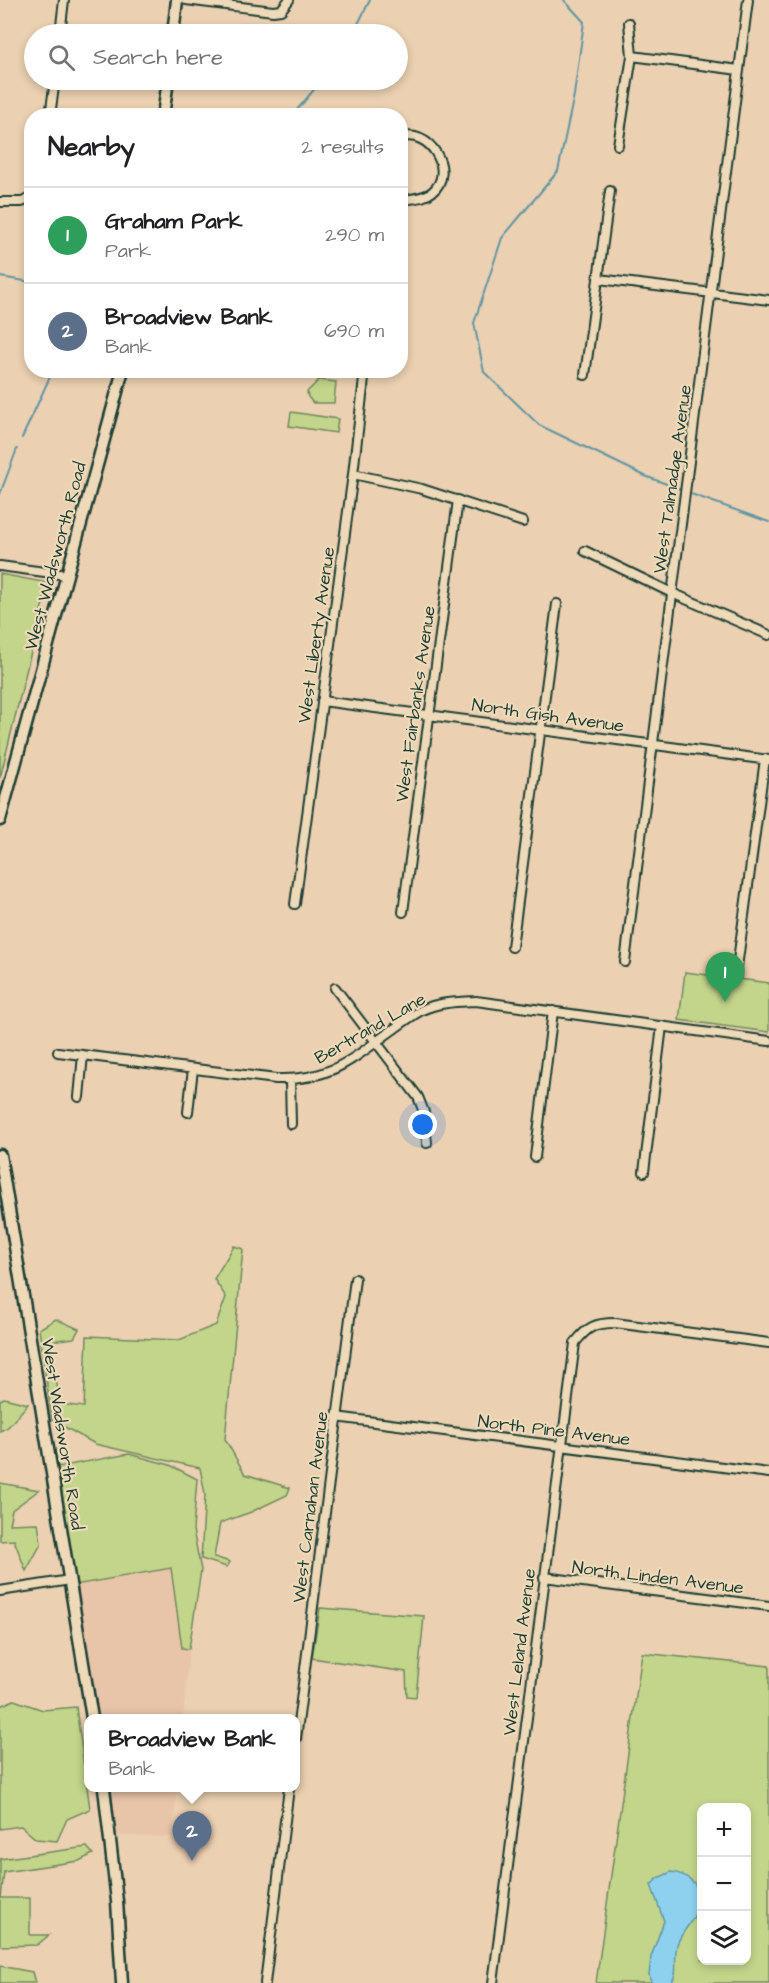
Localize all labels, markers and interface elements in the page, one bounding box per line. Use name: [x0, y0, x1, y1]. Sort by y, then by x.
search box: [24, 24, 408, 90]
icon: search: [45, 41, 78, 74]
text: Search here: [93, 42, 223, 73]
text: Nearby: [48, 129, 135, 165]
text: 2 results: [301, 133, 384, 161]
text: Graham Park: [105, 206, 242, 237]
text: 1: [66, 221, 69, 249]
text: 290 m: [325, 221, 384, 249]
text: Park: [105, 237, 151, 265]
text: Broadview Bank: [105, 302, 272, 333]
text: 2: [62, 317, 73, 345]
text: 690 m: [324, 317, 384, 345]
text: Bank: [105, 333, 152, 361]
street label: West Talmadge Avenue: [647, 383, 699, 575]
street label: West Wadsworth Road: [18, 459, 93, 653]
street label: West Liberty Avenue: [292, 545, 342, 725]
street label: West Fairbanks Avenue: [389, 604, 442, 804]
street label: North Gish Avenue: [470, 692, 626, 739]
pin: 1: [706, 952, 744, 1002]
street label: Bertrand Lane: [310, 986, 431, 1070]
your location: [408, 1110, 437, 1139]
street label: West Wadsworth Road: [35, 1336, 90, 1532]
street label: North Pine Avenue: [476, 1409, 632, 1452]
street label: West Carnahan Avenue: [286, 1410, 335, 1604]
street label: North Linden Avenue: [571, 1555, 745, 1600]
street label: West Leland Avenue: [497, 1567, 542, 1737]
popup: [84, 1714, 300, 1792]
text: Broadview Bank: [108, 1724, 276, 1755]
text: Bank: [108, 1755, 155, 1783]
map controls: [697, 1803, 751, 1965]
button: +: [697, 1803, 751, 1857]
pin: 2: [172, 1812, 212, 1861]
button: −: [697, 1857, 751, 1911]
button: layers: [697, 1911, 751, 1965]

